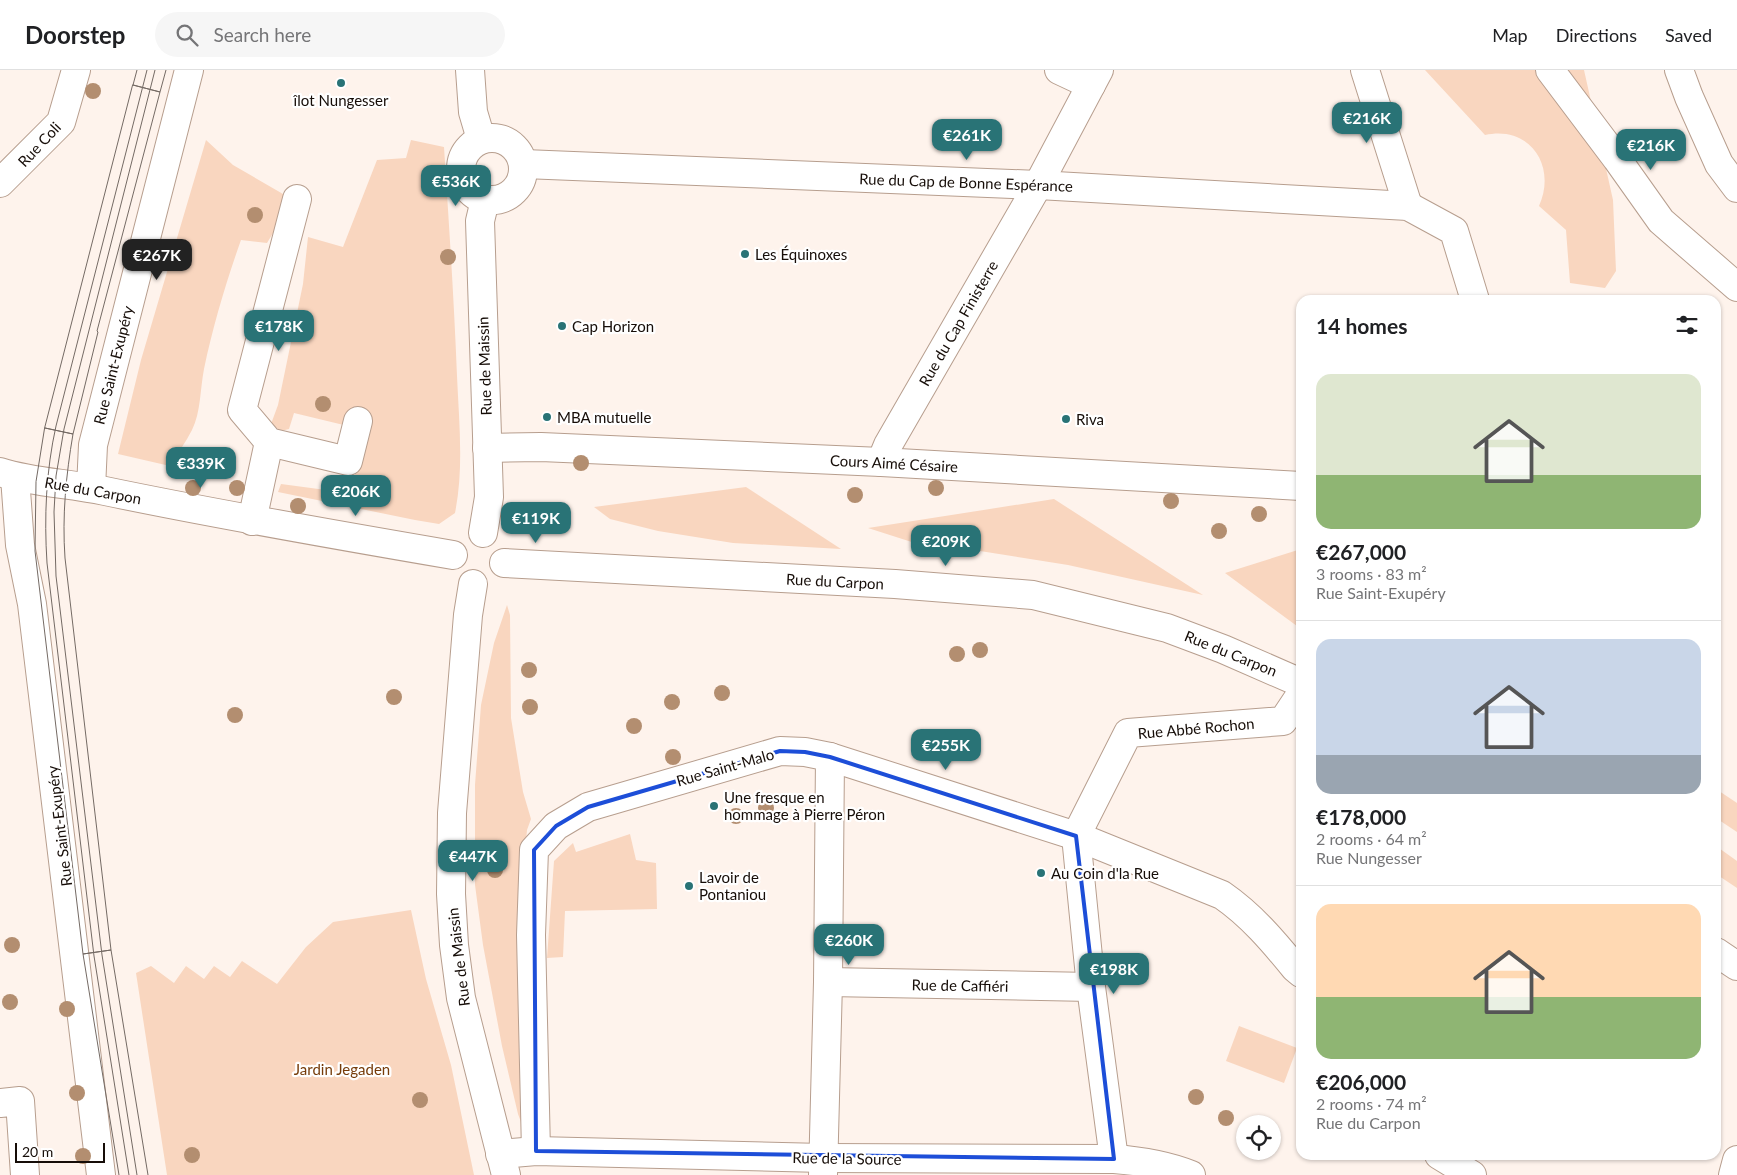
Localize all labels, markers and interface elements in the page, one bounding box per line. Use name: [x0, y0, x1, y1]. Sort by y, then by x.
search box: [155, 12, 505, 57]
text: Doorstep: [25, 20, 125, 49]
icon: search: [173, 21, 201, 49]
text: Search here: [213, 23, 311, 46]
text: Map: [1492, 24, 1528, 46]
text: Directions: [1556, 24, 1637, 46]
text: Saved: [1665, 24, 1712, 46]
marker: îlot Nungesser: [335, 77, 347, 89]
place label: îlot Nungesser: [293, 91, 389, 109]
pin: €216K: [1332, 102, 1402, 144]
text: €216K: [1343, 108, 1391, 127]
street label: Rue Coli: [14, 118, 64, 170]
pin: €261K: [932, 118, 1002, 161]
text: €261K: [943, 125, 991, 144]
pin: €216K: [1616, 128, 1686, 171]
text: €216K: [1627, 135, 1675, 154]
pin: €536K: [421, 164, 491, 207]
street label: Rue du Cap de Bonne Espérance: [859, 169, 1073, 195]
text: €536K: [432, 171, 480, 190]
pin: €267K: [122, 238, 192, 281]
text: €267K: [133, 245, 181, 264]
place label: Les Équinoxes: [755, 245, 847, 263]
marker: Les Équinoxes: [739, 248, 751, 260]
street label: Rue du Cap Finisterre: [915, 257, 1001, 389]
street label: Rue Saint-Exupéry: [90, 304, 136, 426]
pin: €178K: [244, 310, 314, 352]
icon: filters: [1673, 311, 1701, 339]
text: 14 homes: [1316, 313, 1407, 338]
text: €178K: [255, 316, 303, 335]
street label: Rue de Maissin: [473, 316, 495, 416]
place label: Cap Horizon: [572, 317, 654, 335]
marker: Cap Horizon: [556, 320, 568, 332]
icon: home: [1464, 406, 1554, 496]
place label: MBA mutuelle: [557, 408, 651, 426]
place label: Riva: [1076, 410, 1104, 428]
marker: MBA mutuelle: [541, 411, 553, 423]
marker: Riva: [1060, 413, 1072, 425]
pin: €339K: [166, 446, 236, 489]
street label: Cours Aimé Césaire: [829, 451, 959, 475]
text: €339K: [177, 453, 225, 472]
street label: Rue du Carpon: [43, 473, 143, 507]
pin: €206K: [321, 474, 391, 517]
text: €206K: [332, 481, 380, 500]
pin: €119K: [501, 502, 571, 544]
text: €119K: [512, 508, 560, 527]
pin: €209K: [911, 524, 981, 567]
text: €209K: [922, 531, 970, 550]
text: €267,000: [1316, 539, 1406, 564]
text: 3 rooms · 83 m²: [1316, 564, 1427, 583]
street label: Rue du Carpon: [786, 569, 884, 593]
text: Rue Saint-Exupéry: [1316, 583, 1446, 602]
street label: Rue du Carpon: [1182, 626, 1280, 680]
icon: home: [1464, 672, 1554, 762]
street label: Rue Abbé Rochon: [1137, 714, 1255, 742]
pin: €255K: [911, 728, 981, 771]
text: €255K: [922, 735, 970, 754]
street label: Rue Saint-Malo: [674, 744, 776, 790]
street label: Rue Saint-Exupéry: [43, 764, 75, 887]
place label: Une fresque en hommage à Pierre Péron: [724, 788, 885, 823]
marker: Une fresque en hommage à Pierre Péron: [708, 800, 720, 812]
text: €178,000: [1316, 804, 1406, 829]
text: 2 rooms · 64 m²: [1316, 829, 1427, 848]
pin: €447K: [438, 840, 508, 882]
text: €447K: [449, 846, 497, 865]
text: Rue Nungesser: [1316, 848, 1422, 867]
place label: Au Coin d'la Rue: [1051, 864, 1159, 882]
marker: Au Coin d'la Rue: [1035, 867, 1047, 879]
place label: Lavoir de Pontaniou: [699, 868, 766, 903]
marker: Lavoir de Pontaniou: [683, 880, 695, 892]
street label: Rue de Maissin: [443, 907, 473, 1007]
pin: €260K: [814, 924, 884, 966]
text: €260K: [825, 930, 873, 949]
icon: home: [1464, 937, 1554, 1027]
pin: €198K: [1079, 952, 1149, 995]
text: €198K: [1090, 959, 1138, 978]
street label: Rue de Caffiéri: [911, 975, 1009, 995]
park label: Jardin Jegaden: [294, 1060, 390, 1078]
text: €206,000: [1316, 1069, 1406, 1094]
text: 2 rooms · 74 m²: [1316, 1094, 1427, 1113]
text: Rue du Carpon: [1316, 1113, 1421, 1132]
map controls: [1236, 1115, 1281, 1160]
button: locate: [1236, 1115, 1281, 1160]
scale bar: [15, 1140, 105, 1163]
text: 20 m: [22, 1143, 53, 1160]
street label: Rue de la Source: [792, 1148, 902, 1168]

